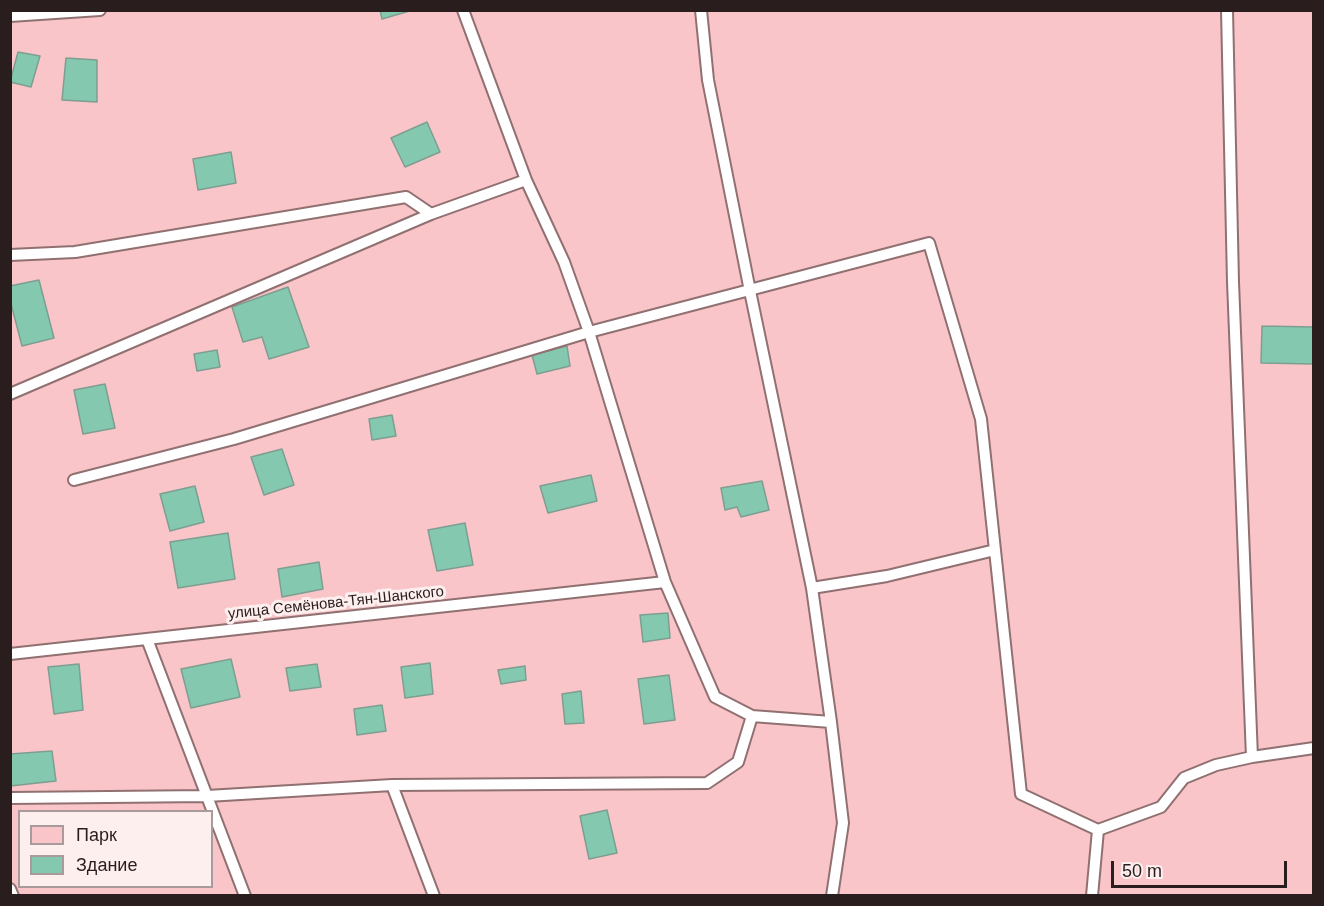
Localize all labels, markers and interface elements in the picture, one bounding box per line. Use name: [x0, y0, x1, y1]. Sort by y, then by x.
street label: улица Семёнова-Тян-Шанского: [227, 583, 445, 623]
legend: [18, 810, 213, 888]
text: Парк: [76, 825, 117, 845]
scale bar: [1114, 849, 1290, 887]
text: Здание: [76, 855, 137, 875]
text: 50 m: [1122, 861, 1162, 881]

